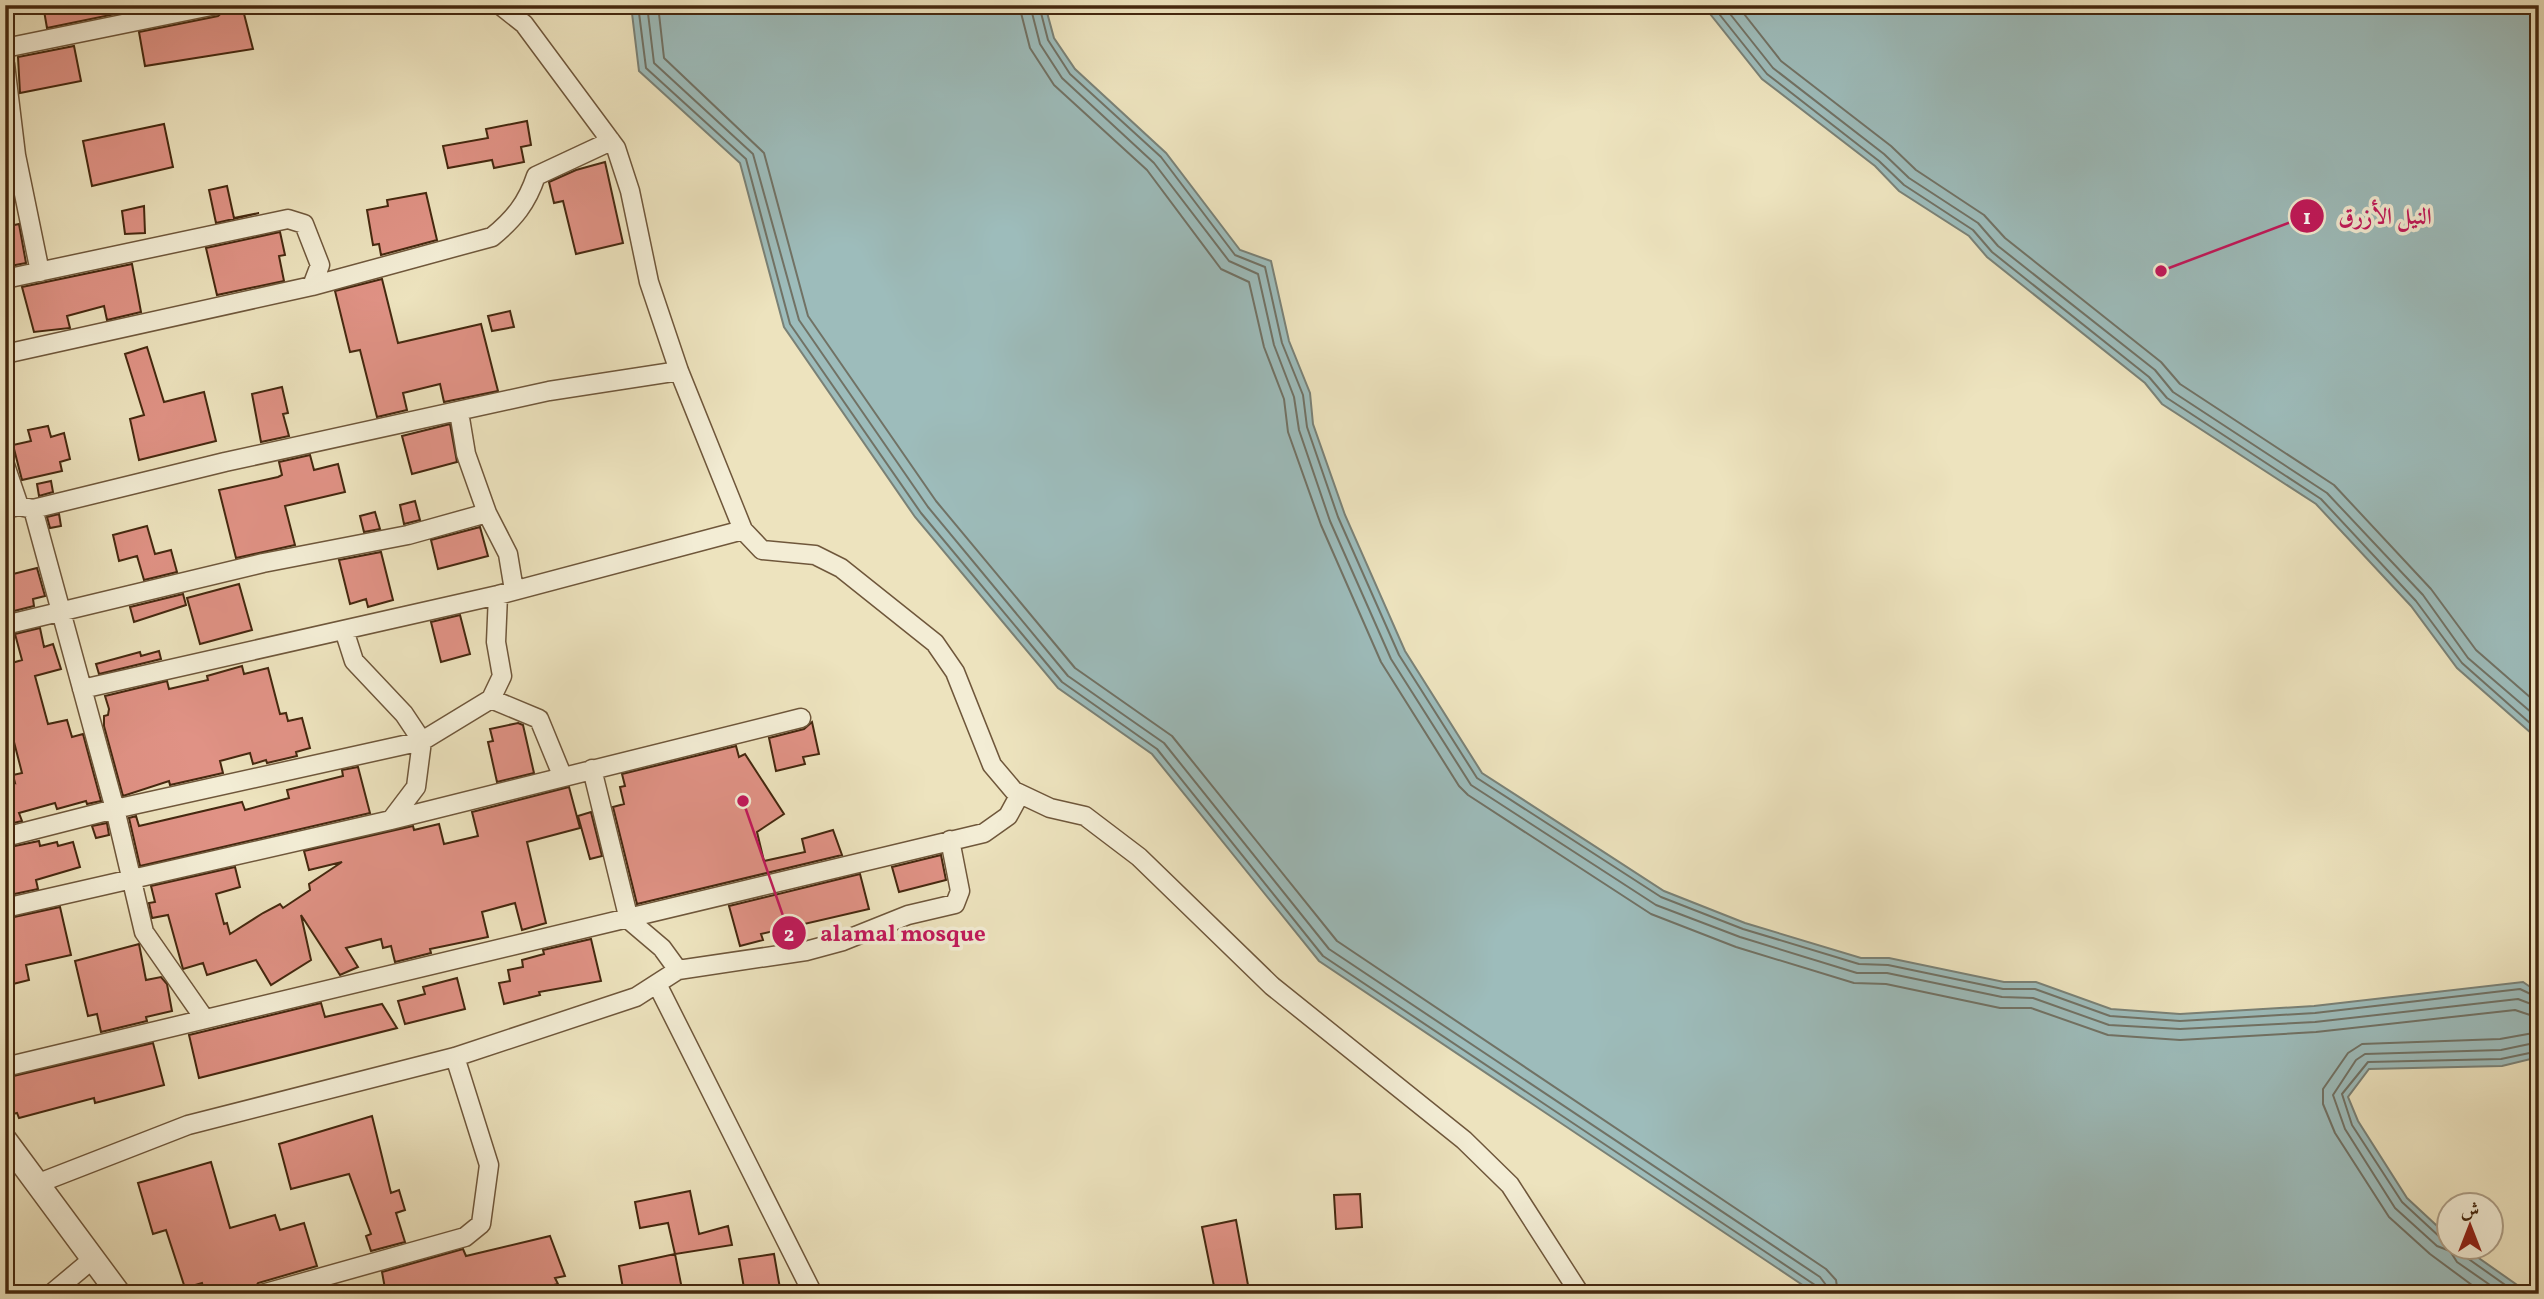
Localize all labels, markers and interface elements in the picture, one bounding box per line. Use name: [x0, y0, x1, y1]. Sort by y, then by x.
callout: النيل الأزرق: [2289, 194, 2446, 238]
text: النيل الأزرق: [2338, 199, 2432, 234]
text: 1: [2303, 204, 2311, 233]
callout: alamal mosque: [771, 911, 999, 955]
text: alamal mosque: [820, 919, 986, 951]
text: 2: [784, 921, 794, 950]
north arrow: [2436, 1190, 2506, 1260]
text: ش: [2461, 1198, 2479, 1224]

